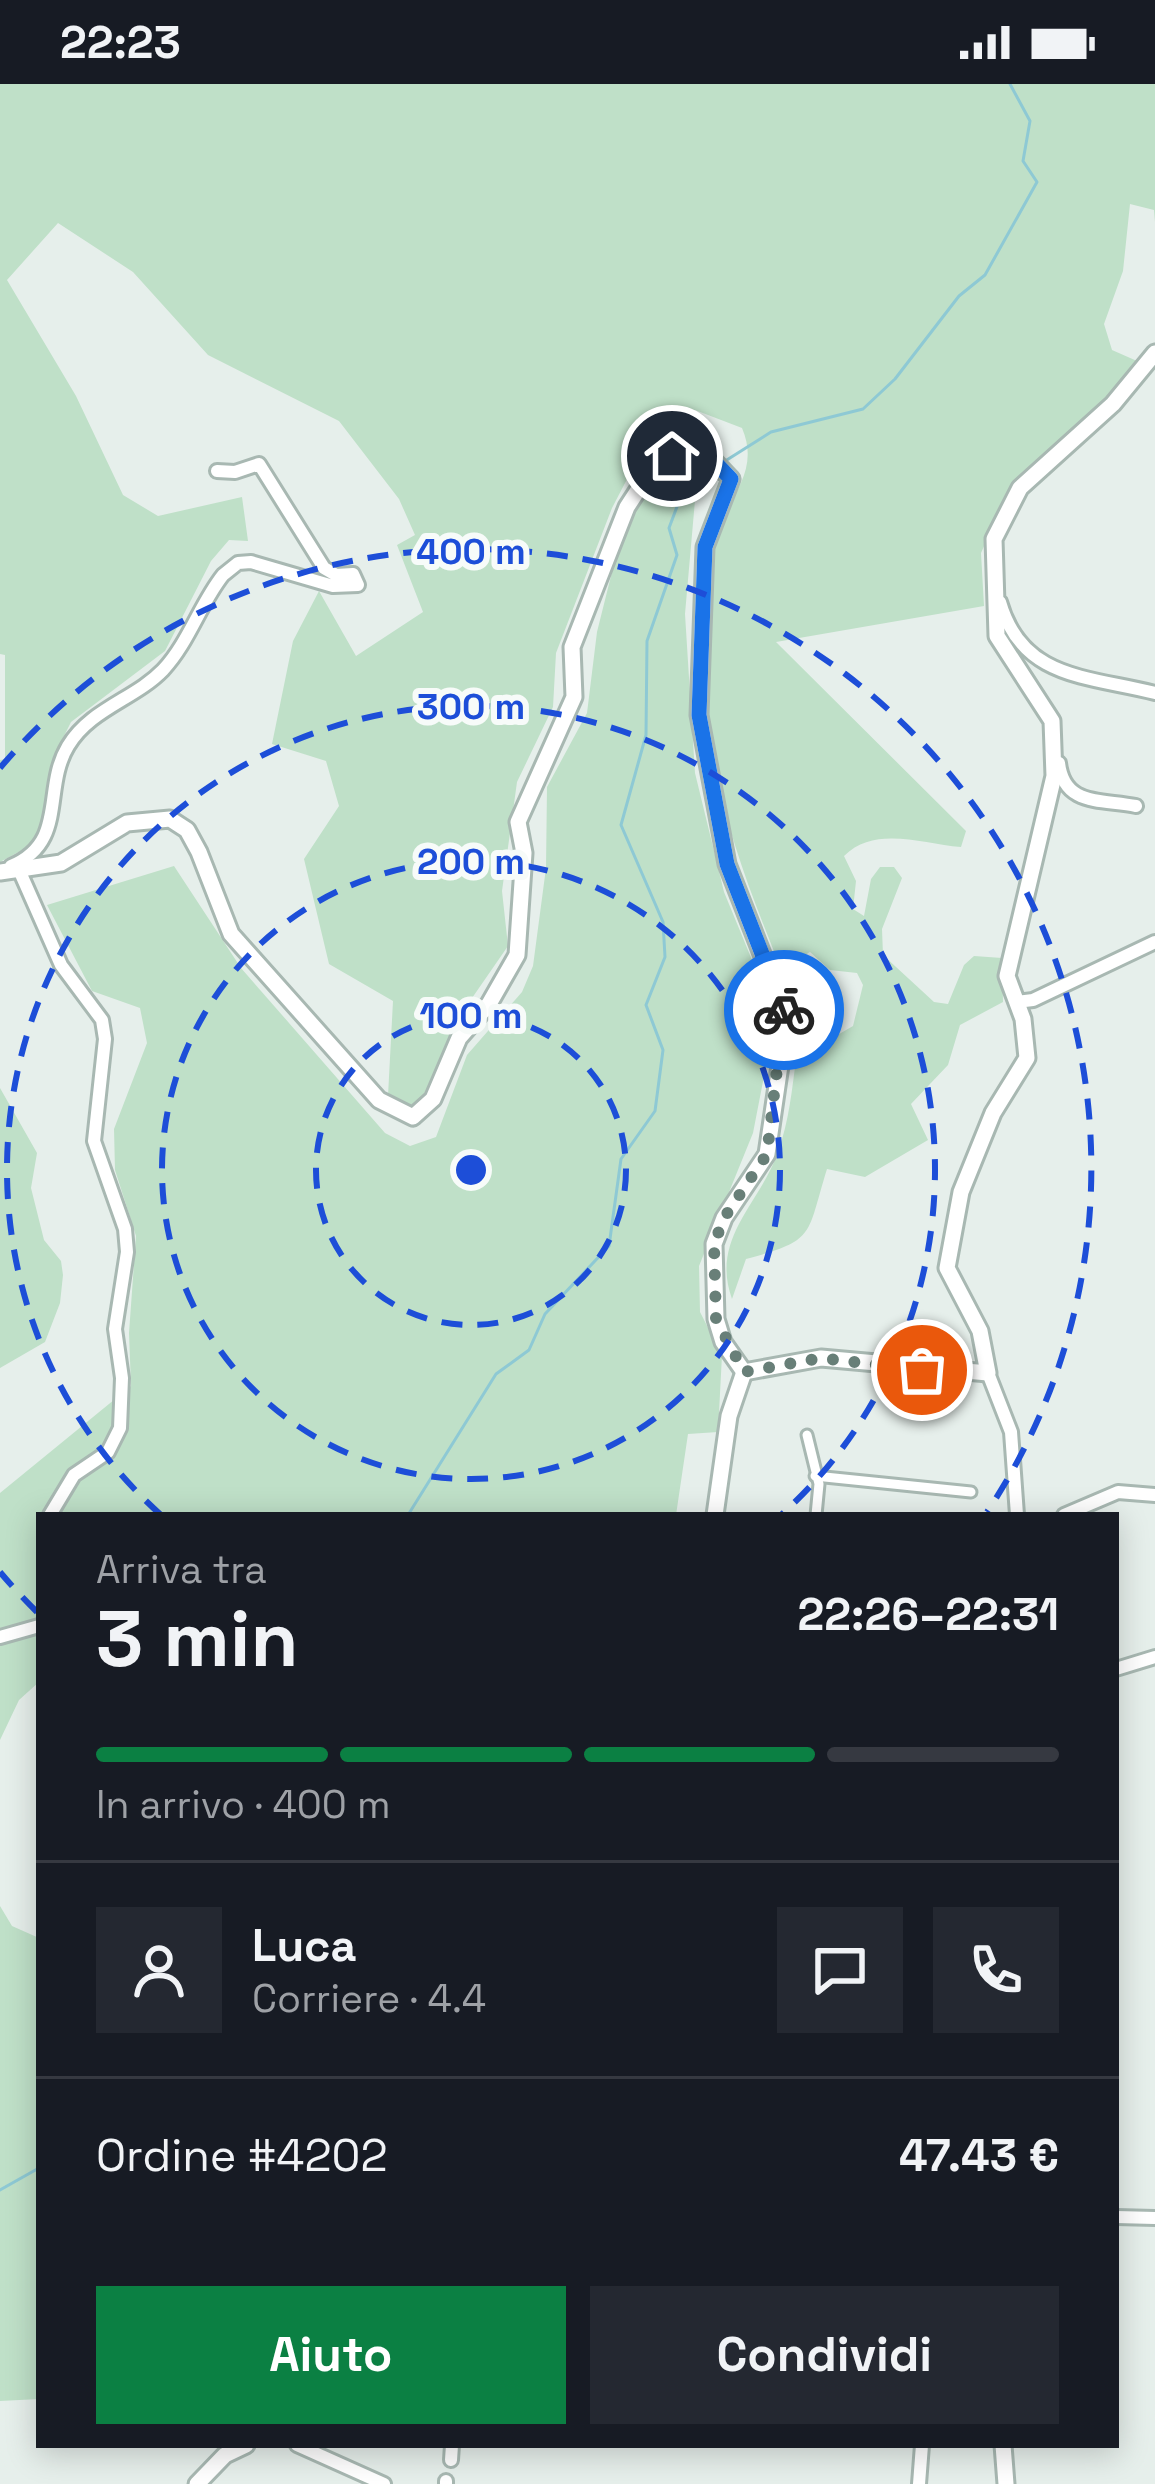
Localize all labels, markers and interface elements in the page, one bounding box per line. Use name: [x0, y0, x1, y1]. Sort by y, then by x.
text: 22:23: [60, 14, 181, 71]
pin: [621, 405, 723, 507]
icon: home: [639, 423, 705, 489]
text: 400 m: [416, 529, 526, 575]
text: 300 m: [417, 684, 525, 730]
text: 200 m: [417, 839, 525, 885]
courier: [724, 950, 844, 1070]
icon: bike: [751, 977, 817, 1043]
text: 100 m: [420, 993, 522, 1039]
centre of rings: [450, 1149, 492, 1191]
pin: [871, 1319, 973, 1421]
icon: bag: [889, 1337, 955, 1403]
text: Arriva tra: [96, 1545, 267, 1594]
text: 22:26–22:31: [798, 1586, 1059, 1643]
text: 3 min: [96, 1589, 299, 1689]
text: In arrivo · 400 m: [96, 1780, 390, 1829]
button: person: [96, 1907, 222, 2033]
button: chat: [777, 1907, 903, 2033]
button: phone: [933, 1907, 1059, 2033]
text: Luca: [252, 1917, 357, 1974]
text: Corriere · 4.4: [252, 1974, 486, 2023]
text: Ordine #4202: [96, 2127, 388, 2184]
text: 47.43 €: [899, 2127, 1059, 2184]
button: Aiuto: [96, 2286, 566, 2424]
button: Condividi: [590, 2286, 1059, 2424]

